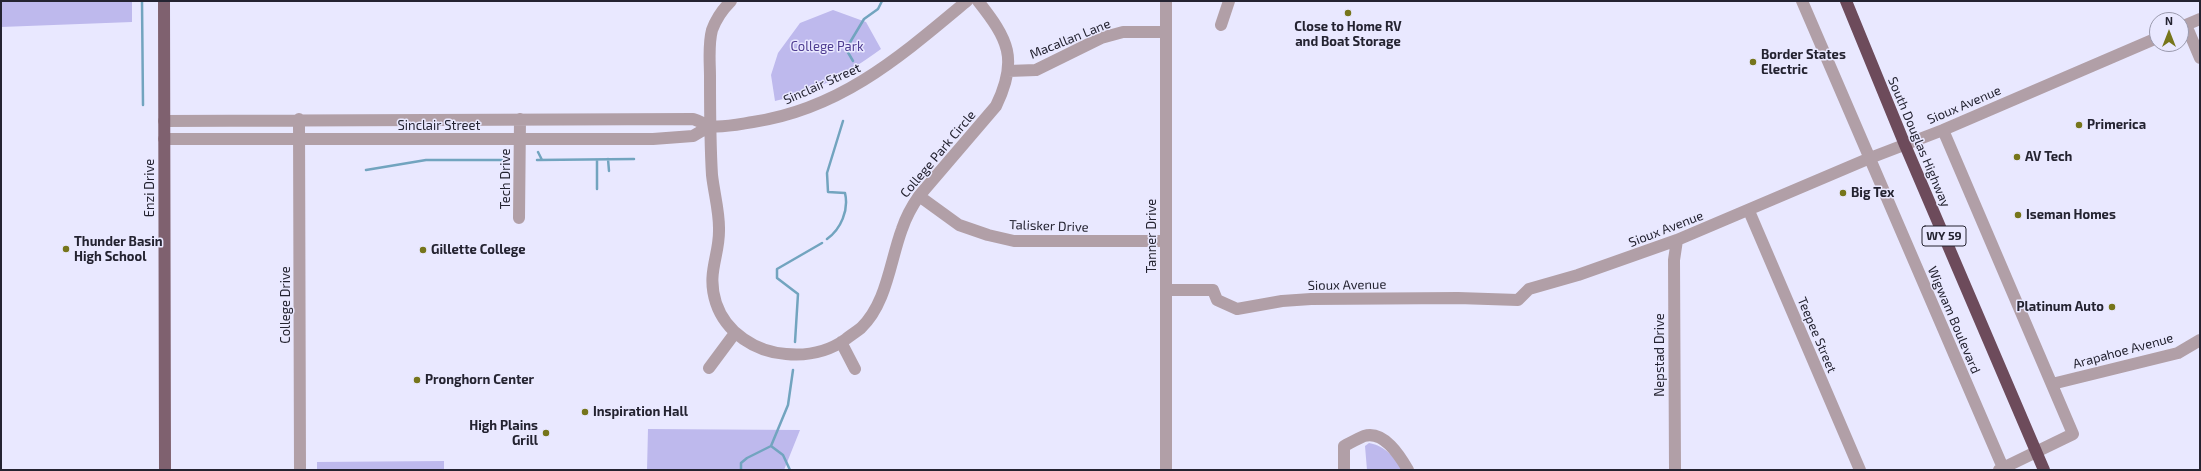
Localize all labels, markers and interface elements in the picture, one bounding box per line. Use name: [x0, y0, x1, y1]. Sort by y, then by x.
marker: Close to Home RV and Boat Storage: [1343, 8, 1353, 18]
north arrow: [2149, 12, 2189, 52]
text: N: [2165, 14, 2173, 27]
street label: Macallan Lane: [1027, 16, 1113, 62]
place label: Close to Home RV and Boat Storage: [1294, 19, 1402, 50]
park label: College Park: [790, 39, 864, 55]
place label: Border States Electric: [1761, 47, 1846, 78]
marker: Border States Electric: [1748, 57, 1758, 67]
street label: Sinclair Street: [781, 60, 863, 108]
street label: South Douglas Highway: [1884, 74, 1954, 210]
street label: Sioux Avenue: [1925, 82, 2003, 128]
street label: College Park Circle: [897, 107, 979, 201]
place label: Primerica: [2087, 117, 2146, 133]
street label: Sinclair Street: [398, 118, 480, 134]
marker: Primerica: [2074, 120, 2084, 130]
street label: Tech Drive: [498, 149, 514, 209]
place label: AV Tech: [2025, 149, 2072, 165]
marker: AV Tech: [2012, 152, 2022, 162]
street label: Enzi Drive: [142, 159, 158, 217]
place label: Big Tex: [1851, 185, 1894, 201]
marker: Big Tex: [1838, 188, 1848, 198]
street label: Tanner Drive: [1144, 199, 1160, 273]
place label: Iseman Homes: [2026, 207, 2116, 223]
street label: Sioux Avenue: [1626, 208, 1706, 250]
marker: Iseman Homes: [2013, 210, 2023, 220]
street label: Talisker Drive: [1009, 217, 1089, 235]
road number: WY 59: [1922, 226, 1966, 246]
place label: Thunder Basin High School: [74, 234, 163, 265]
place label: Gillette College: [431, 242, 526, 258]
marker: Thunder Basin High School: [61, 244, 71, 254]
marker: Gillette College: [418, 245, 428, 255]
street label: Wigwam Boulevard: [1924, 264, 1984, 376]
street label: College Drive: [278, 266, 294, 344]
street label: Sioux Avenue: [1308, 277, 1386, 293]
street label: Teepee Street: [1794, 295, 1840, 375]
place label: Platinum Auto: [2016, 299, 2104, 315]
marker: Platinum Auto: [2107, 302, 2117, 312]
street label: Nepstad Drive: [1652, 313, 1668, 397]
street label: Arapahoe Avenue: [2071, 330, 2175, 372]
place label: Pronghorn Center: [425, 372, 534, 388]
marker: Pronghorn Center: [412, 375, 422, 385]
place label: Inspiration Hall: [593, 404, 688, 420]
marker: Inspiration Hall: [580, 407, 590, 417]
place label: High Plains Grill: [469, 418, 538, 449]
marker: High Plains Grill: [541, 428, 551, 438]

